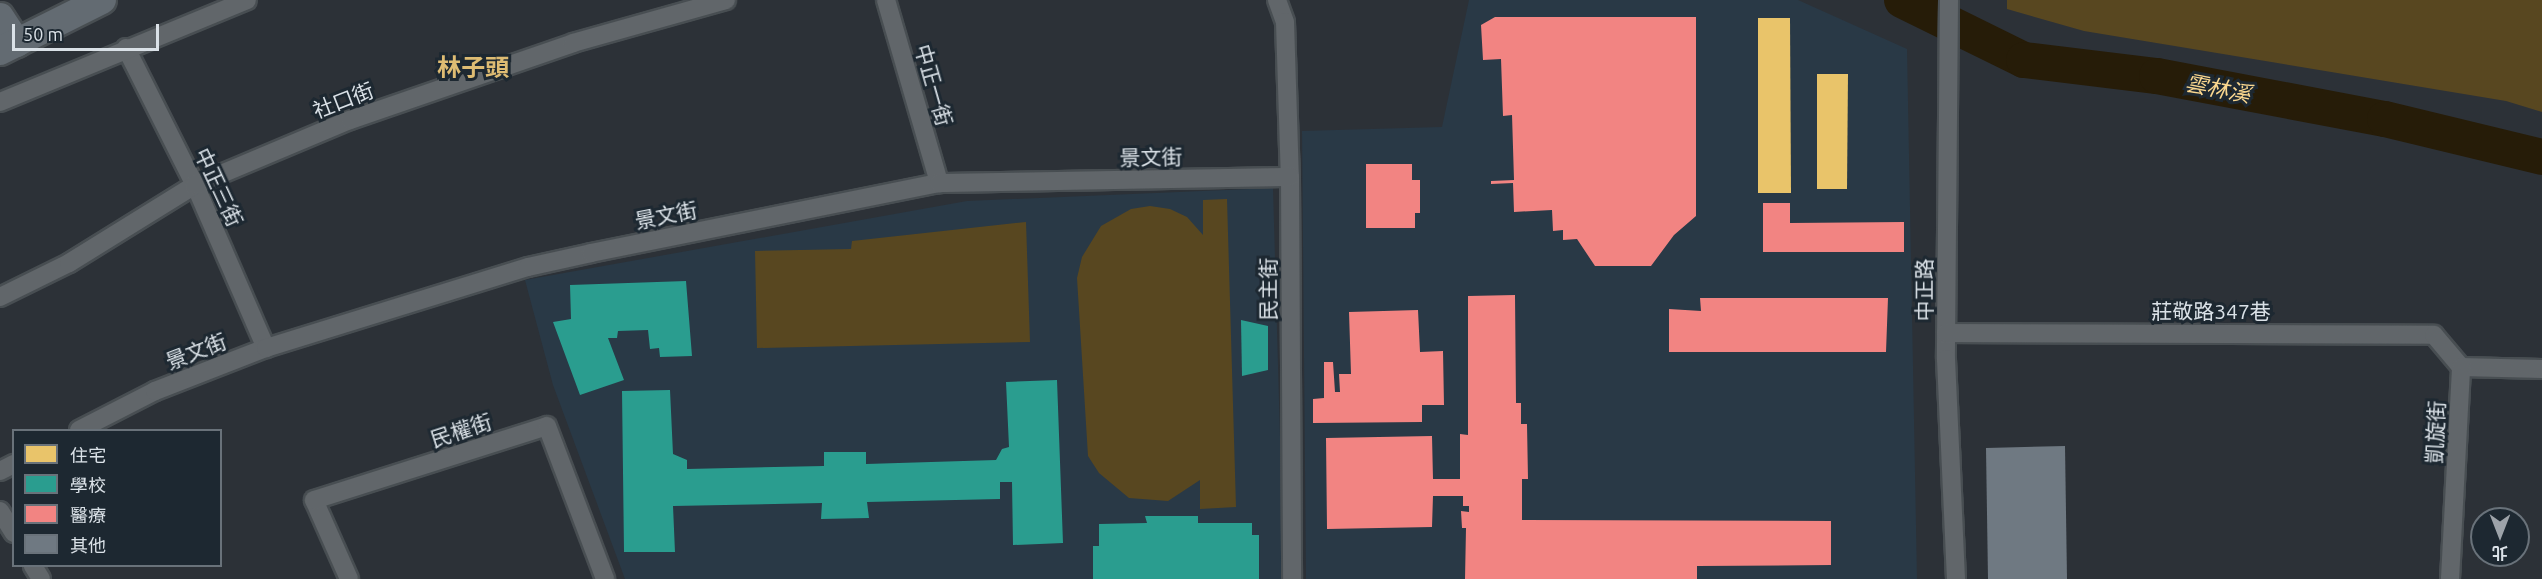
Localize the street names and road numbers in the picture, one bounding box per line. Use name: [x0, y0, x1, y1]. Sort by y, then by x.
street label: 中正一街: [910, 41, 958, 129]
street label: 社口街: [309, 77, 377, 123]
street label: 中正三街: [190, 144, 248, 230]
street label: 景文街: [1119, 144, 1183, 170]
street label: 景文街: [633, 197, 699, 233]
street label: 民主街: [1255, 258, 1281, 320]
street label: 中正路: [1911, 259, 1937, 321]
street label: 莊敬路347巷: [2151, 298, 2271, 324]
street label: 景文街: [162, 328, 230, 374]
street label: 凱旋街: [2421, 400, 2449, 464]
street label: 民權街: [427, 408, 495, 452]

